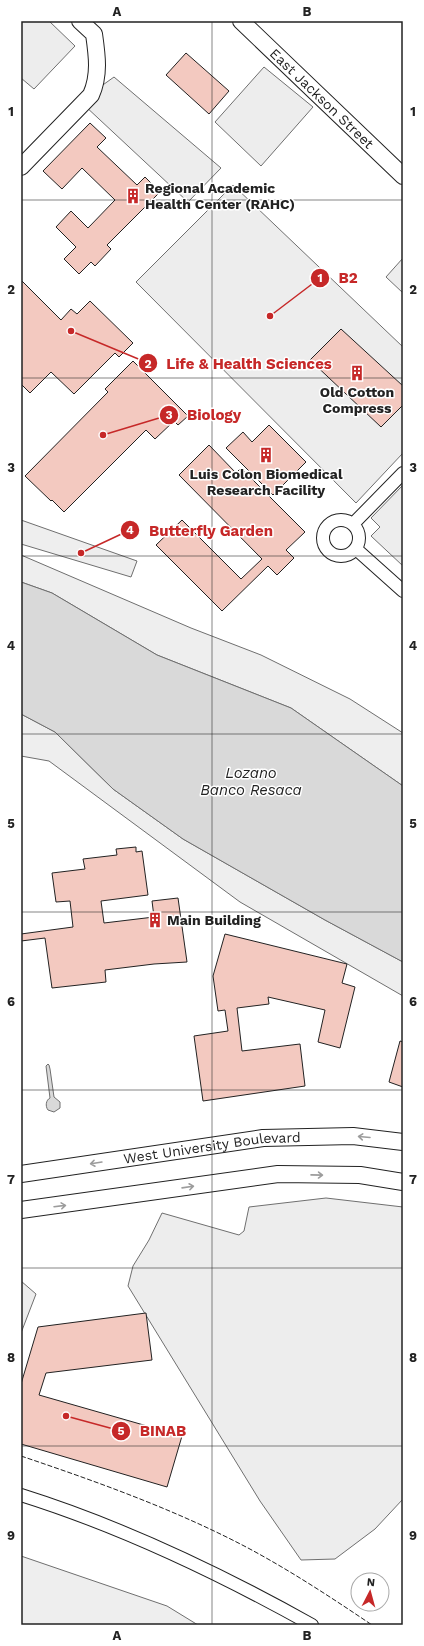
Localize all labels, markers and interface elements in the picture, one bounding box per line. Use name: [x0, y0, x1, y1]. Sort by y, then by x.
text: A: [113, 4, 122, 19]
text: B: [303, 4, 312, 19]
street label: East Jackson Street: [267, 45, 377, 152]
text: 1: [8, 104, 14, 119]
text: 1: [410, 104, 416, 119]
place label: Regional Academic Health Center (RAHC): [145, 180, 295, 212]
building icon: Regional Academic Health Center (RAHC): [124, 187, 142, 205]
callout: B2: [310, 265, 365, 292]
text: B2: [338, 269, 358, 287]
text: 1: [317, 271, 323, 285]
text: 2: [7, 282, 15, 297]
text: 2: [409, 282, 417, 297]
callout: Life & Health Sciences: [138, 350, 340, 377]
text: Life & Health Sciences: [166, 355, 332, 373]
text: 2: [144, 357, 152, 371]
building icon: Old Cotton Compress: [348, 364, 366, 382]
place label: Old Cotton Compress: [320, 384, 394, 416]
callout: Biology: [159, 401, 250, 428]
text: Biology: [187, 406, 242, 424]
text: 3: [165, 408, 173, 422]
building icon: Luis Colon Biomedical Research Facility: [257, 446, 275, 464]
text: 3: [7, 460, 15, 475]
text: 3: [409, 460, 417, 475]
place label: Luis Colon Biomedical Research Facility: [190, 466, 343, 498]
callout: Butterfly Garden: [120, 517, 281, 544]
text: Butterfly Garden: [149, 522, 273, 540]
text: 4: [126, 523, 134, 537]
text: 4: [7, 638, 16, 653]
text: 4: [409, 638, 418, 653]
water label: Lozano Banco Resaca: [200, 764, 302, 799]
text: 5: [7, 816, 15, 831]
text: 5: [409, 816, 417, 831]
building icon: Main Building: [146, 911, 164, 929]
place label: Main Building: [167, 912, 261, 928]
text: 6: [7, 994, 15, 1009]
text: 6: [409, 994, 417, 1009]
street label: West University Boulevard: [122, 1129, 301, 1167]
one-way arrow: [358, 1133, 371, 1141]
one-way arrow: [90, 1159, 103, 1167]
one-way arrow: [310, 1171, 323, 1179]
text: 7: [7, 1172, 15, 1187]
text: 7: [409, 1172, 417, 1187]
one-way arrow: [181, 1183, 194, 1191]
one-way arrow: [53, 1202, 66, 1209]
text: 8: [7, 1350, 15, 1365]
text: 8: [409, 1350, 417, 1365]
callout: BINAB: [111, 1417, 194, 1444]
text: BINAB: [140, 1422, 186, 1440]
text: 5: [118, 1424, 125, 1438]
text: 9: [7, 1528, 15, 1543]
text: 9: [409, 1528, 417, 1543]
north arrow: [350, 1572, 390, 1612]
text: N: [366, 1576, 376, 1589]
text: A: [113, 1628, 122, 1643]
text: B: [303, 1628, 312, 1643]

